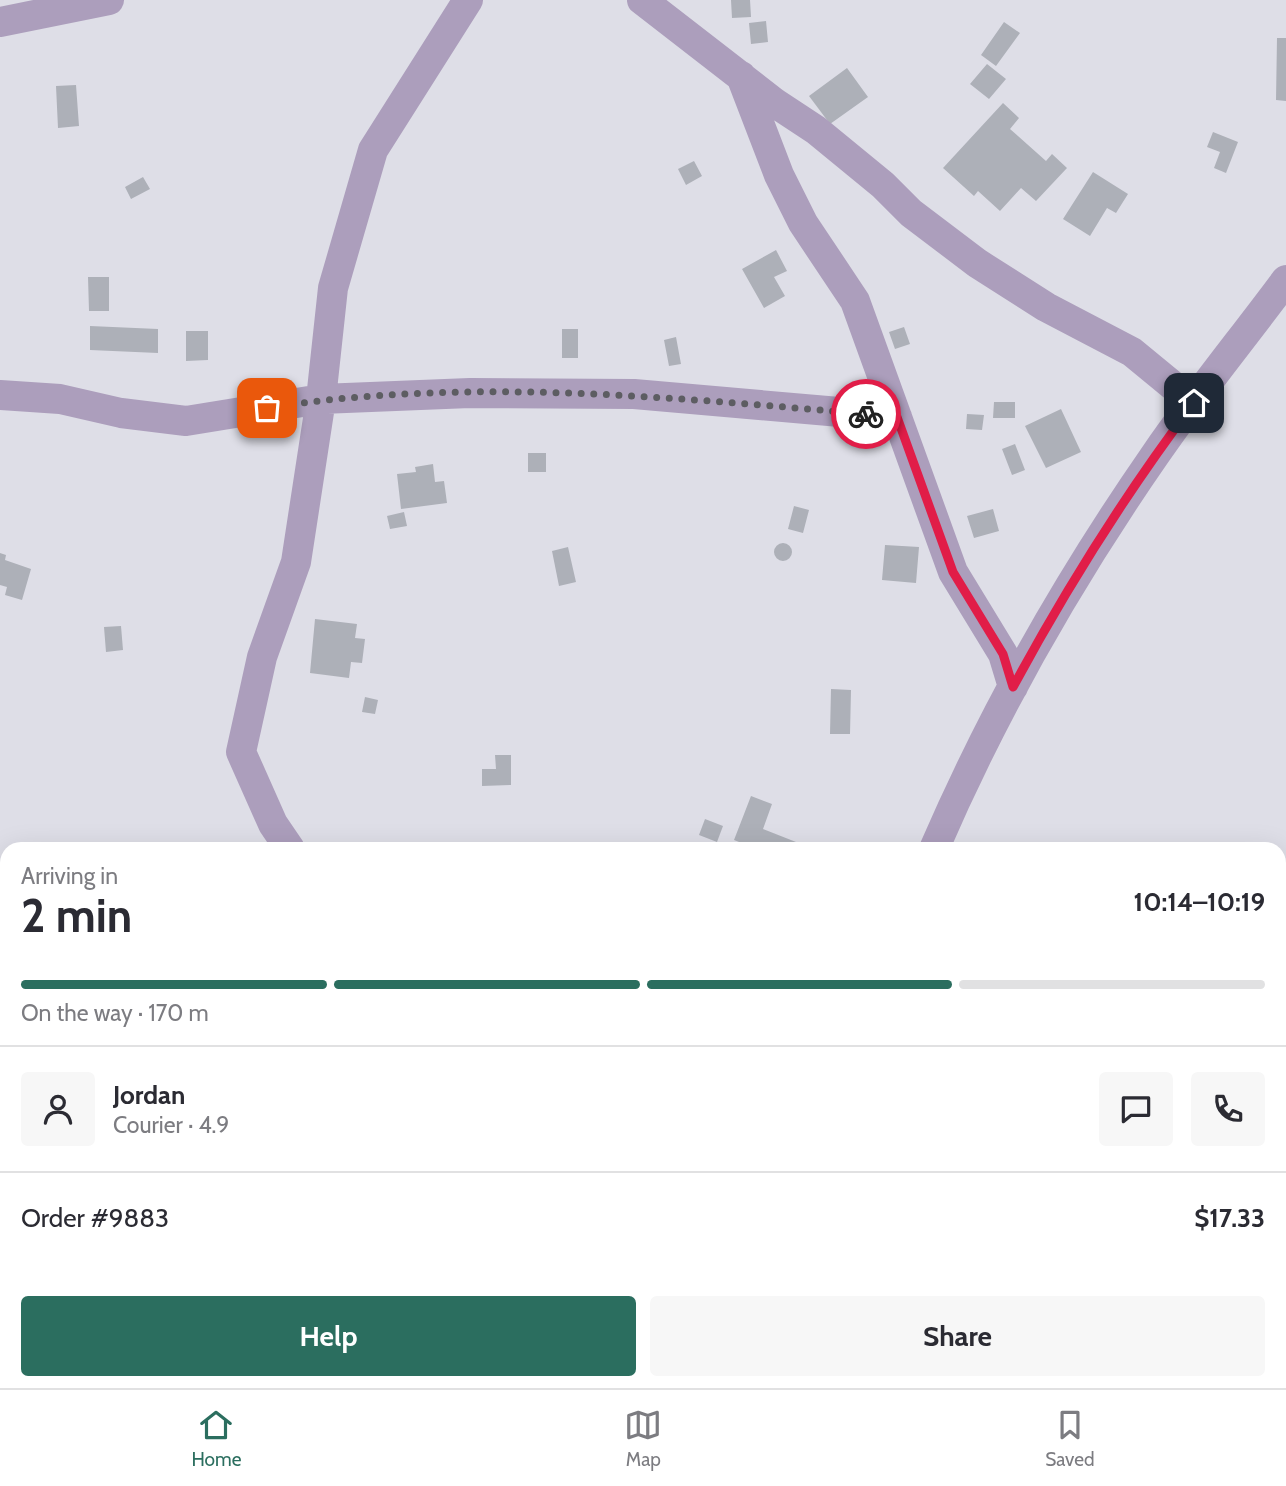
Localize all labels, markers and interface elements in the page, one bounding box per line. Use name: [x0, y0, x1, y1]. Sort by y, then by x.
pin: [1164, 373, 1224, 433]
pin: [237, 378, 297, 438]
courier: [831, 379, 901, 449]
icon: home: [1175, 384, 1213, 422]
icon: bag: [248, 389, 286, 427]
icon: bike: [847, 395, 885, 433]
text: Arriving in: [21, 862, 118, 890]
text: 10:14–10:19: [1134, 886, 1265, 918]
text: 2 min: [21, 888, 132, 944]
text: On the way · 170 m: [21, 999, 209, 1027]
button: person: [21, 1072, 95, 1146]
button: chat: [1099, 1072, 1173, 1146]
button: phone: [1191, 1072, 1265, 1146]
text: Jordan: [113, 1079, 185, 1111]
text: Courier · 4.9: [113, 1111, 229, 1139]
text: Order #9883: [21, 1202, 169, 1234]
text: $17.33: [1194, 1202, 1265, 1234]
button: Help: [21, 1296, 636, 1376]
button: Share: [650, 1296, 1265, 1376]
tab: Home: [191, 1406, 241, 1471]
tab: Map: [624, 1406, 662, 1471]
tab: Saved: [1045, 1406, 1095, 1471]

